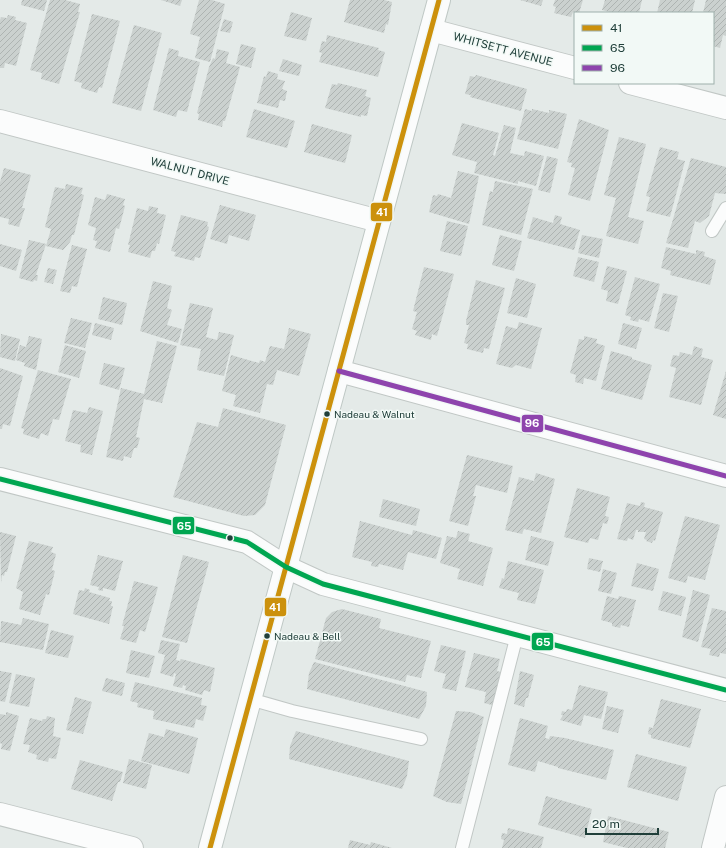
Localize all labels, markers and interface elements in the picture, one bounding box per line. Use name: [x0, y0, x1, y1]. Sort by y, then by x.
legend: [574, 12, 714, 84]
text: 41: [610, 21, 622, 35]
street label: WHITSETT AVENUE: [452, 30, 554, 68]
text: 65: [610, 41, 625, 55]
text: 96: [610, 61, 625, 75]
street label: WALNUT DRIVE: [149, 155, 231, 187]
line badge: 41: [370, 202, 393, 222]
text: 41: [376, 206, 388, 218]
place label: Nadeau & Walnut: [334, 408, 415, 420]
marker: Nadeau & Walnut: [322, 409, 332, 419]
line badge: 96: [521, 414, 544, 433]
text: 96: [525, 417, 539, 429]
line badge: 65: [172, 516, 195, 535]
text: 65: [177, 520, 191, 532]
unlabelled marker: [225, 533, 235, 543]
line badge: 41: [264, 597, 287, 617]
text: 41: [269, 601, 281, 613]
place label: Nadeau & Bell: [274, 630, 340, 642]
marker: Nadeau & Bell: [262, 631, 272, 641]
line badge: 65: [531, 632, 554, 651]
text: 65: [536, 636, 550, 648]
scale bar: [586, 810, 658, 836]
text: 20 m: [592, 817, 620, 831]

